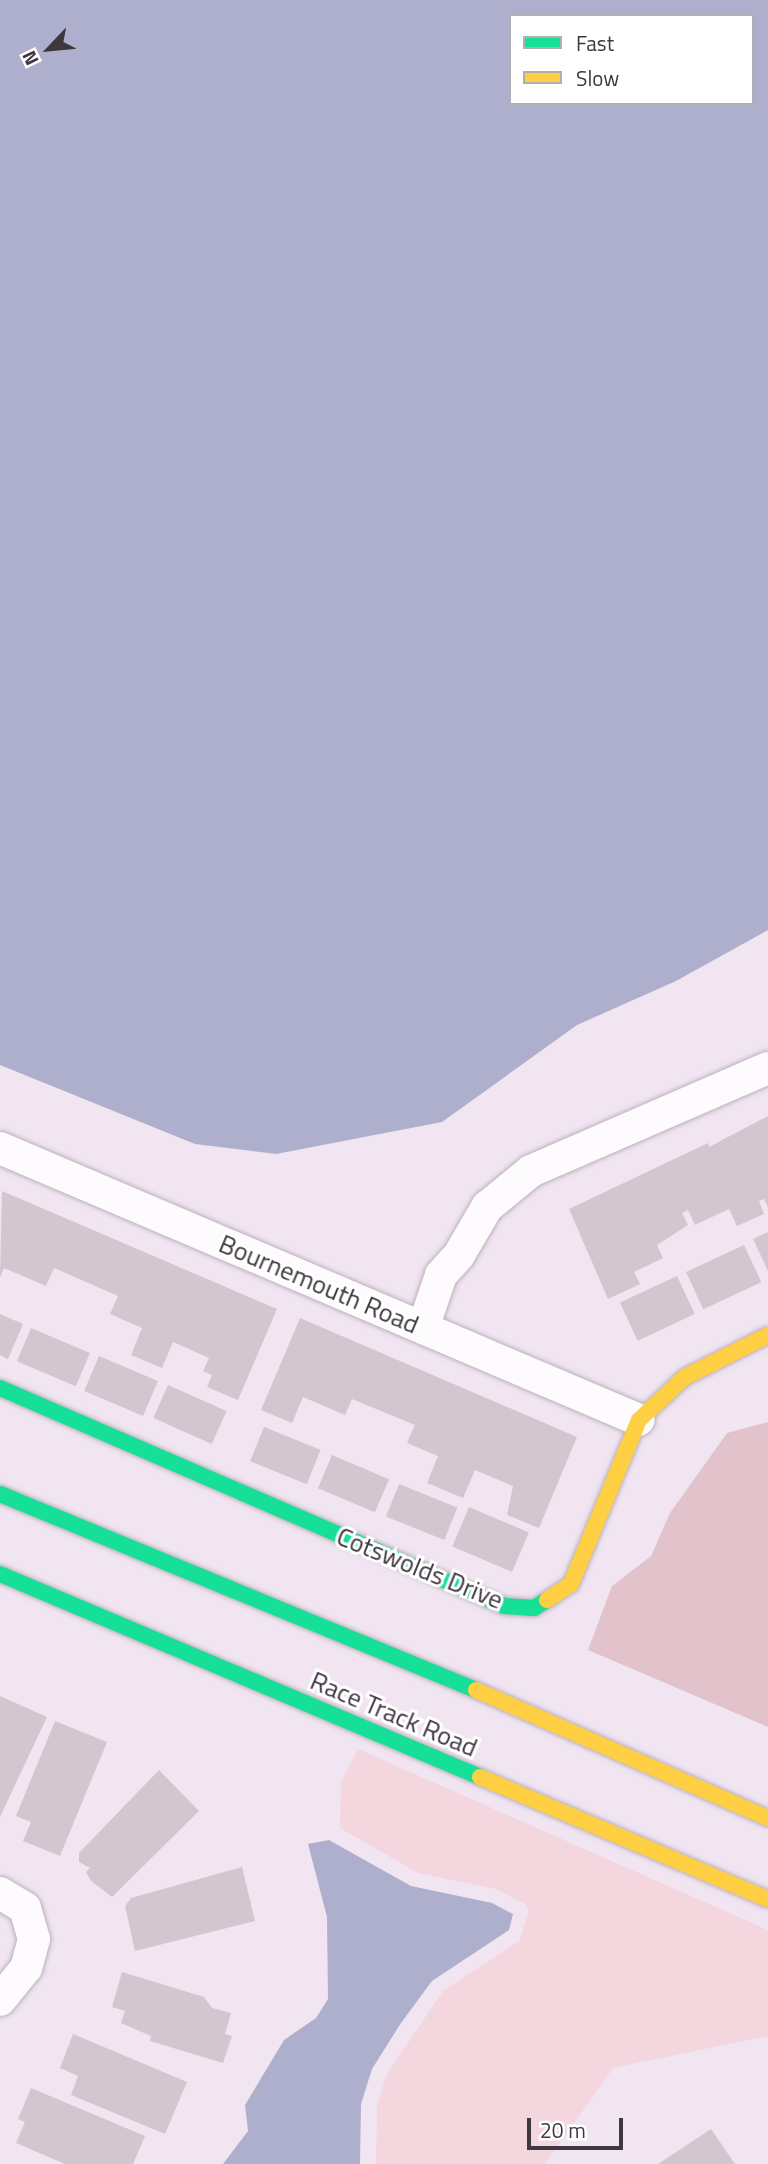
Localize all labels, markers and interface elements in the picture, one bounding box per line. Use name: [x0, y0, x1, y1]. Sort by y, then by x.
north arrow: [14, 14, 84, 84]
legend: [509, 14, 754, 105]
text: Fast: [576, 27, 614, 59]
text: N: [14, 46, 46, 71]
text: Slow: [576, 62, 619, 94]
street label: Bournemouth Road: [214, 1228, 424, 1340]
street label: Cotswolds Drive: [332, 1520, 508, 1616]
street label: Race Track Road: [306, 1665, 482, 1763]
scale bar: [530, 2104, 626, 2148]
text: 20 m: [540, 2114, 586, 2146]

